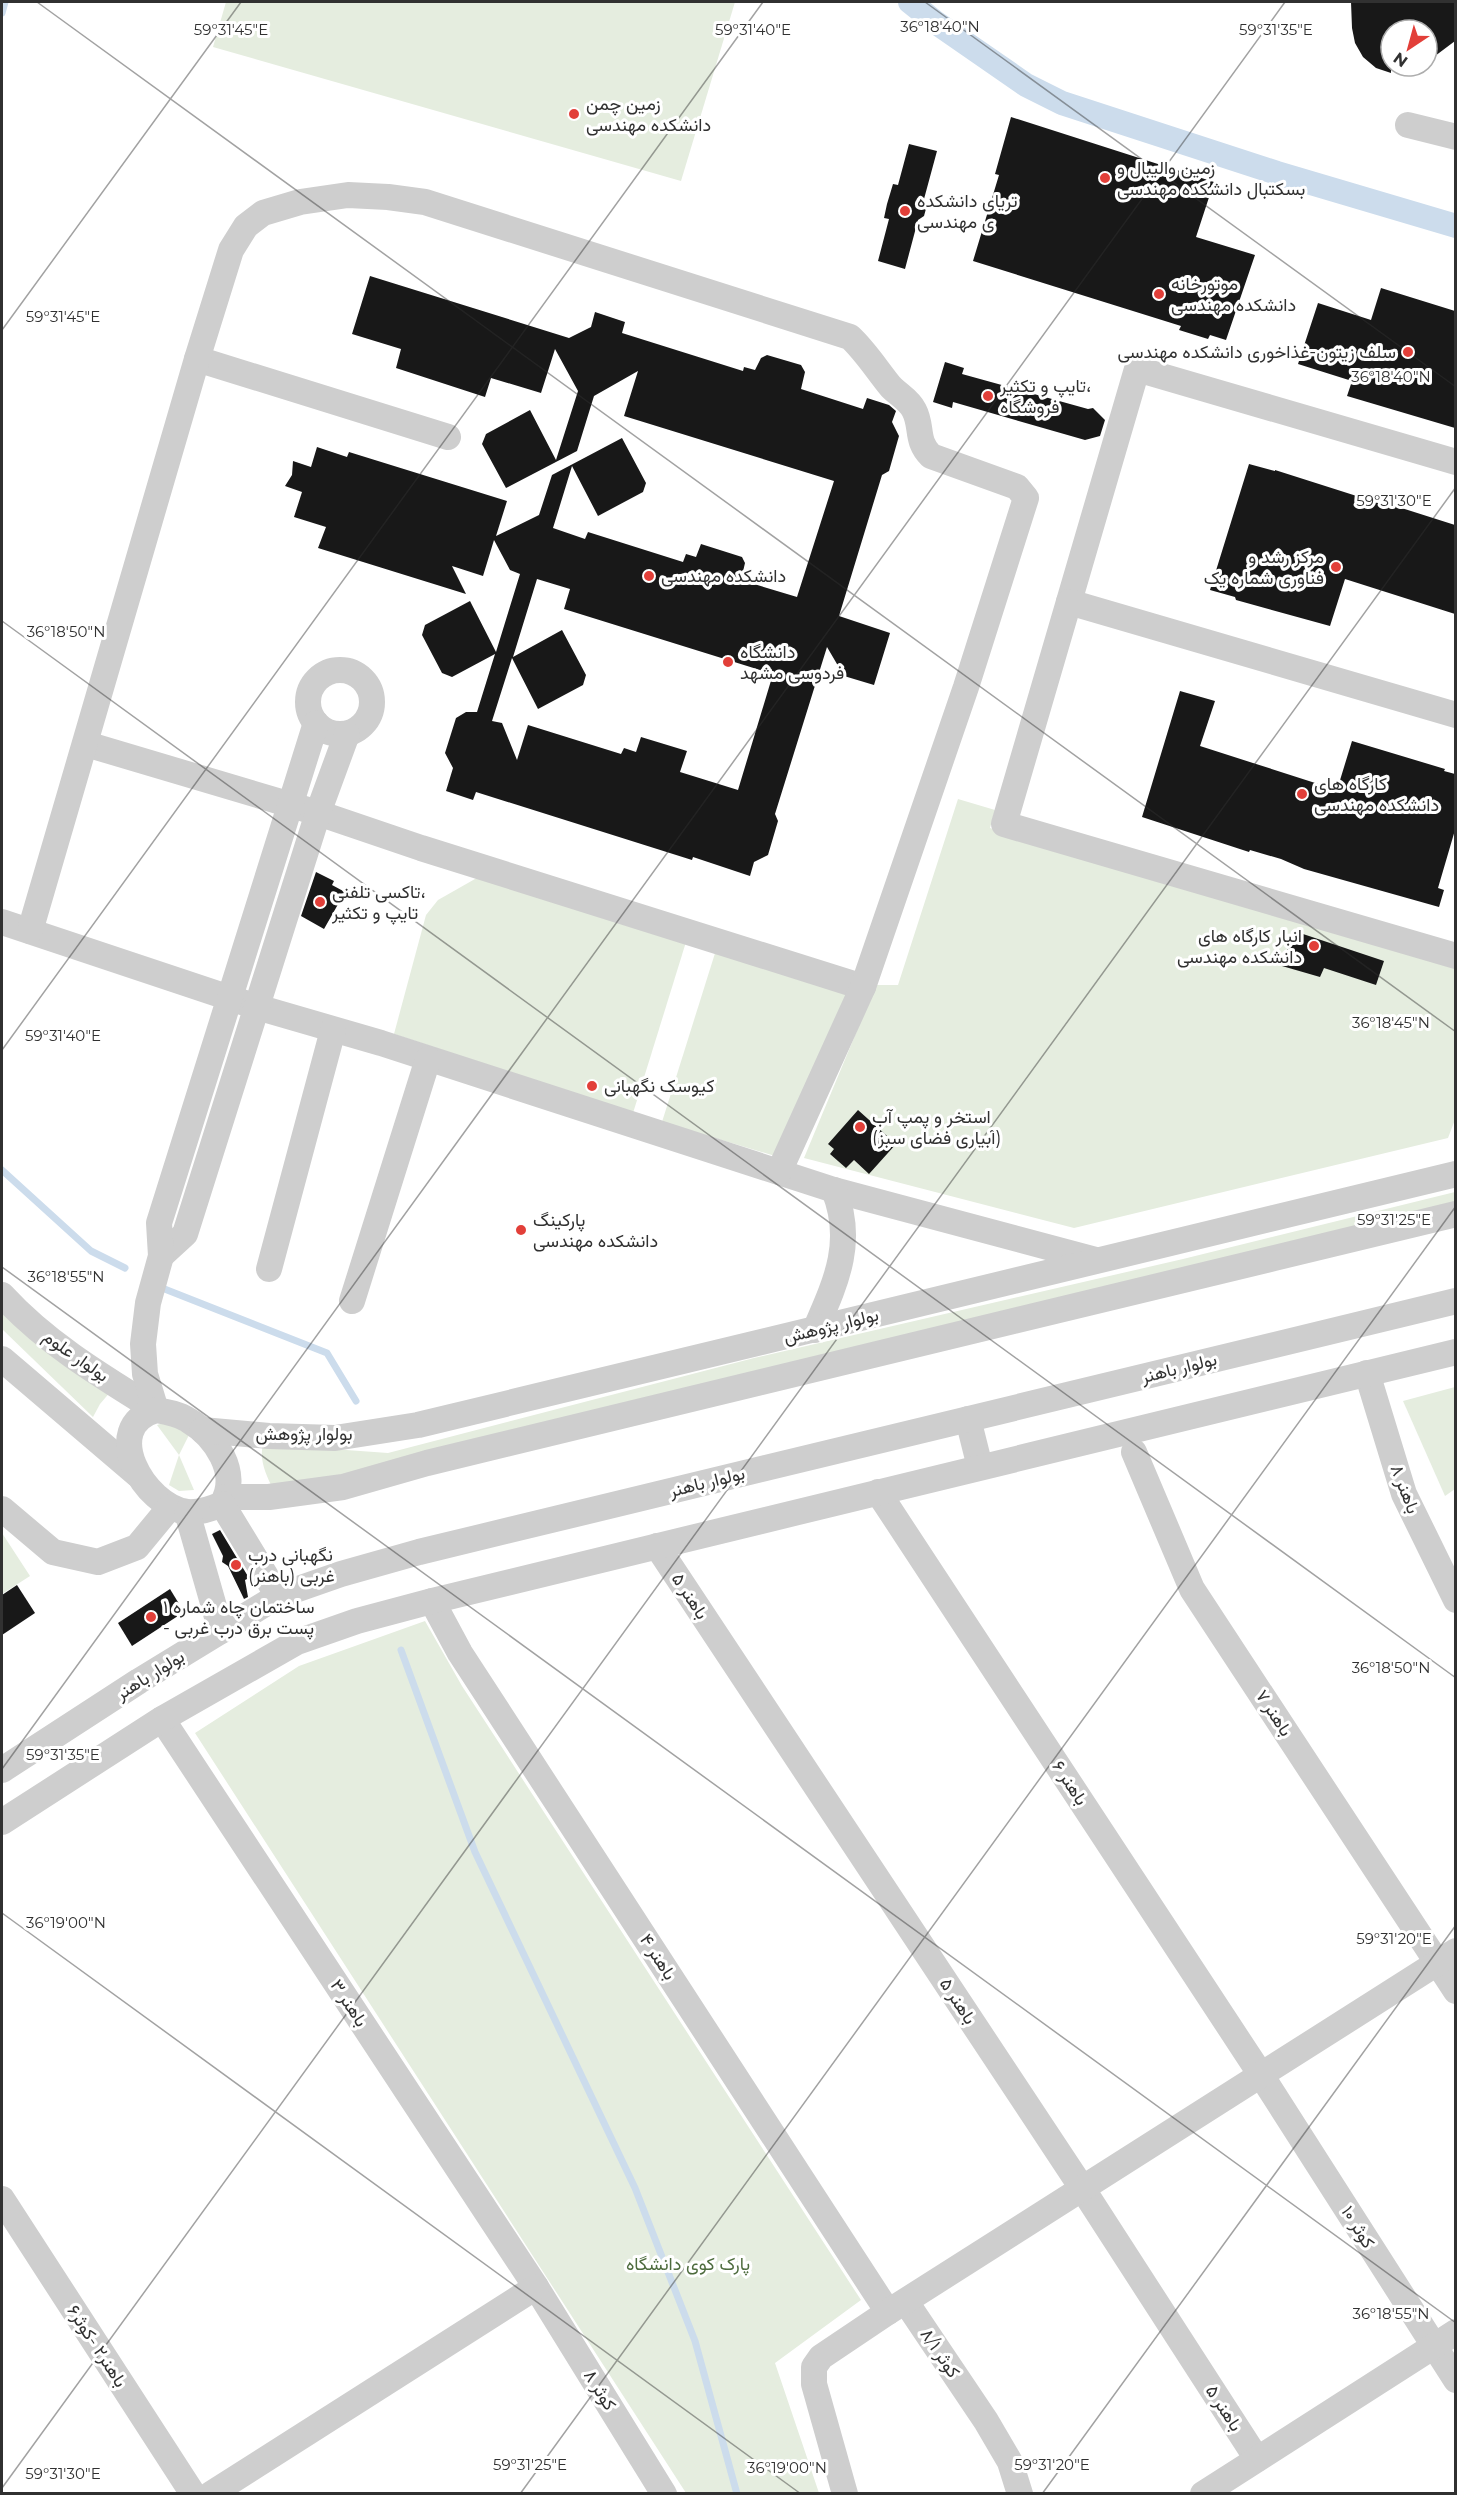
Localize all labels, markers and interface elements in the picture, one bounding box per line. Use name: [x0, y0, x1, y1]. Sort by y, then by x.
text: 36°18'40"N: [900, 17, 980, 36]
north arrow: [1379, 18, 1439, 78]
text: 59°31'45"E: [194, 20, 268, 39]
text: 59°31'40"E: [715, 20, 791, 39]
text: 59°31'35"E: [1239, 20, 1313, 39]
text: N: [1390, 48, 1411, 71]
place label: زمین چمن دانشکده مهندسی: [586, 93, 711, 136]
marker: زمین چمن دانشکده مهندسی: [567, 107, 581, 121]
place label: زمین والیبال و بسکتبال دانشکده مهندسی: [1117, 157, 1305, 200]
marker: زمین والیبال و بسکتبال دانشکده مهندسی: [1098, 171, 1112, 185]
place label: تریای دانشکده ی مهندسی: [917, 190, 1017, 233]
marker: تریای دانشکده ی مهندسی: [898, 204, 912, 218]
place label: موتورخانه دانشکده مهندسی: [1171, 273, 1296, 316]
marker: موتورخانه دانشکده مهندسی: [1152, 287, 1166, 301]
text: 59°31'45"E: [26, 307, 100, 326]
place label: سلف زیتون-غذاخوری دانشکده مهندسی: [1118, 341, 1396, 363]
marker: سلف زیتون-غذاخوری دانشکده مهندسی: [1401, 345, 1415, 359]
text: 36°18'40"N: [1351, 367, 1431, 386]
place label: تایپ و تکثیر، فروشگاه: [999, 375, 1091, 418]
marker: تایپ و تکثیر، فروشگاه: [981, 389, 995, 403]
text: 59°31'30"E: [1356, 491, 1432, 510]
place label: مرکز رشد و فناوری شماره یک: [1204, 546, 1324, 589]
marker: مرکز رشد و فناوری شماره یک: [1329, 560, 1343, 574]
place label: دانشکده مهندسی: [661, 565, 786, 587]
marker: دانشکده مهندسی: [642, 569, 656, 583]
text: 36°18'50"N: [27, 622, 105, 641]
place label: دانشگاه فردوسی مشهد: [740, 641, 844, 684]
marker: دانشگاه فردوسی مشهد: [721, 655, 735, 669]
place label: کارگاه های دانشکده مهندسی: [1314, 773, 1439, 816]
marker: کارگاه های دانشکده مهندسی: [1295, 787, 1309, 801]
place label: تاکسی تلفنی، تایپ و تکثیر: [331, 881, 426, 925]
marker: تاکسی تلفنی، تایپ و تکثیر: [313, 895, 327, 909]
place label: انبار کارگاه های دانشکده مهندسی: [1177, 925, 1302, 968]
marker: انبار کارگاه های دانشکده مهندسی: [1307, 939, 1321, 953]
text: 36°18'45"N: [1352, 1013, 1430, 1032]
text: 59°31'40"E: [25, 1026, 101, 1045]
place label: کیوسک نگهبانی: [604, 1075, 714, 1097]
marker: کیوسک نگهبانی: [585, 1079, 599, 1093]
place label: استخر و پمپ آب (آبیاری فضای سبز): [872, 1106, 1001, 1149]
marker: استخر و پمپ آب (آبیاری فضای سبز): [853, 1120, 867, 1134]
place label: پارکینگ دانشکده مهندسی: [533, 1209, 658, 1252]
text: 59°31'25"E: [1357, 1210, 1431, 1229]
marker: پارکینگ دانشکده مهندسی: [514, 1223, 528, 1237]
text: 36°18'55"N: [27, 1267, 105, 1286]
street label: بولوار پژوهش: [781, 1304, 881, 1349]
street label: بولوار علوم: [38, 1325, 113, 1387]
street label: بولوار باهنر: [1138, 1348, 1219, 1388]
street label: بولوار پژوهش: [255, 1423, 353, 1446]
street label: باهنر ۸: [1386, 1461, 1424, 1517]
street label: بولوار باهنر: [666, 1462, 747, 1502]
place label: نگهبانی درب غربی (باهنر): [248, 1544, 335, 1587]
marker: نگهبانی درب غربی (باهنر): [229, 1558, 243, 1572]
street label: باهنر ۵: [667, 1569, 713, 1623]
place label: ساختمان چاه شماره ۱ - پست برق درب غربی: [163, 1596, 315, 1640]
marker: ساختمان چاه شماره ۱ - پست برق درب غربی: [144, 1610, 158, 1624]
street label: بولوار باهنر: [111, 1645, 189, 1705]
text: 36°18'50"N: [1352, 1658, 1430, 1677]
street label: باهنر ۷: [1251, 1686, 1297, 1740]
text: 59°31'35"E: [26, 1745, 100, 1764]
street label: باهنر ۶: [1047, 1756, 1093, 1810]
text: 36°19'00"N: [26, 1913, 106, 1932]
text: 59°31'20"E: [1356, 1929, 1432, 1948]
street label: باهنر ۴: [635, 1930, 681, 1984]
street label: باهنر ۵: [935, 1974, 981, 2028]
street label: باهنر ۳: [326, 1975, 372, 2031]
street label: کوثر ۱۰: [1336, 2202, 1380, 2252]
park label: پارک کوی دانشگاه: [626, 2253, 750, 2276]
street label: باهنر۲ -کوثر۶: [62, 2301, 132, 2391]
text: 36°18'55"N: [1352, 2304, 1430, 2323]
street label: کوثر ۸/۱: [915, 2324, 965, 2382]
street label: کوثر ۸: [579, 2366, 621, 2414]
street label: باهنر ۵: [1201, 2381, 1247, 2435]
text: 59°31'25"E: [493, 2455, 567, 2474]
text: 59°31'20"E: [1014, 2455, 1090, 2474]
text: 36°19'00"N: [747, 2458, 827, 2477]
text: 59°31'30"E: [25, 2464, 101, 2483]

